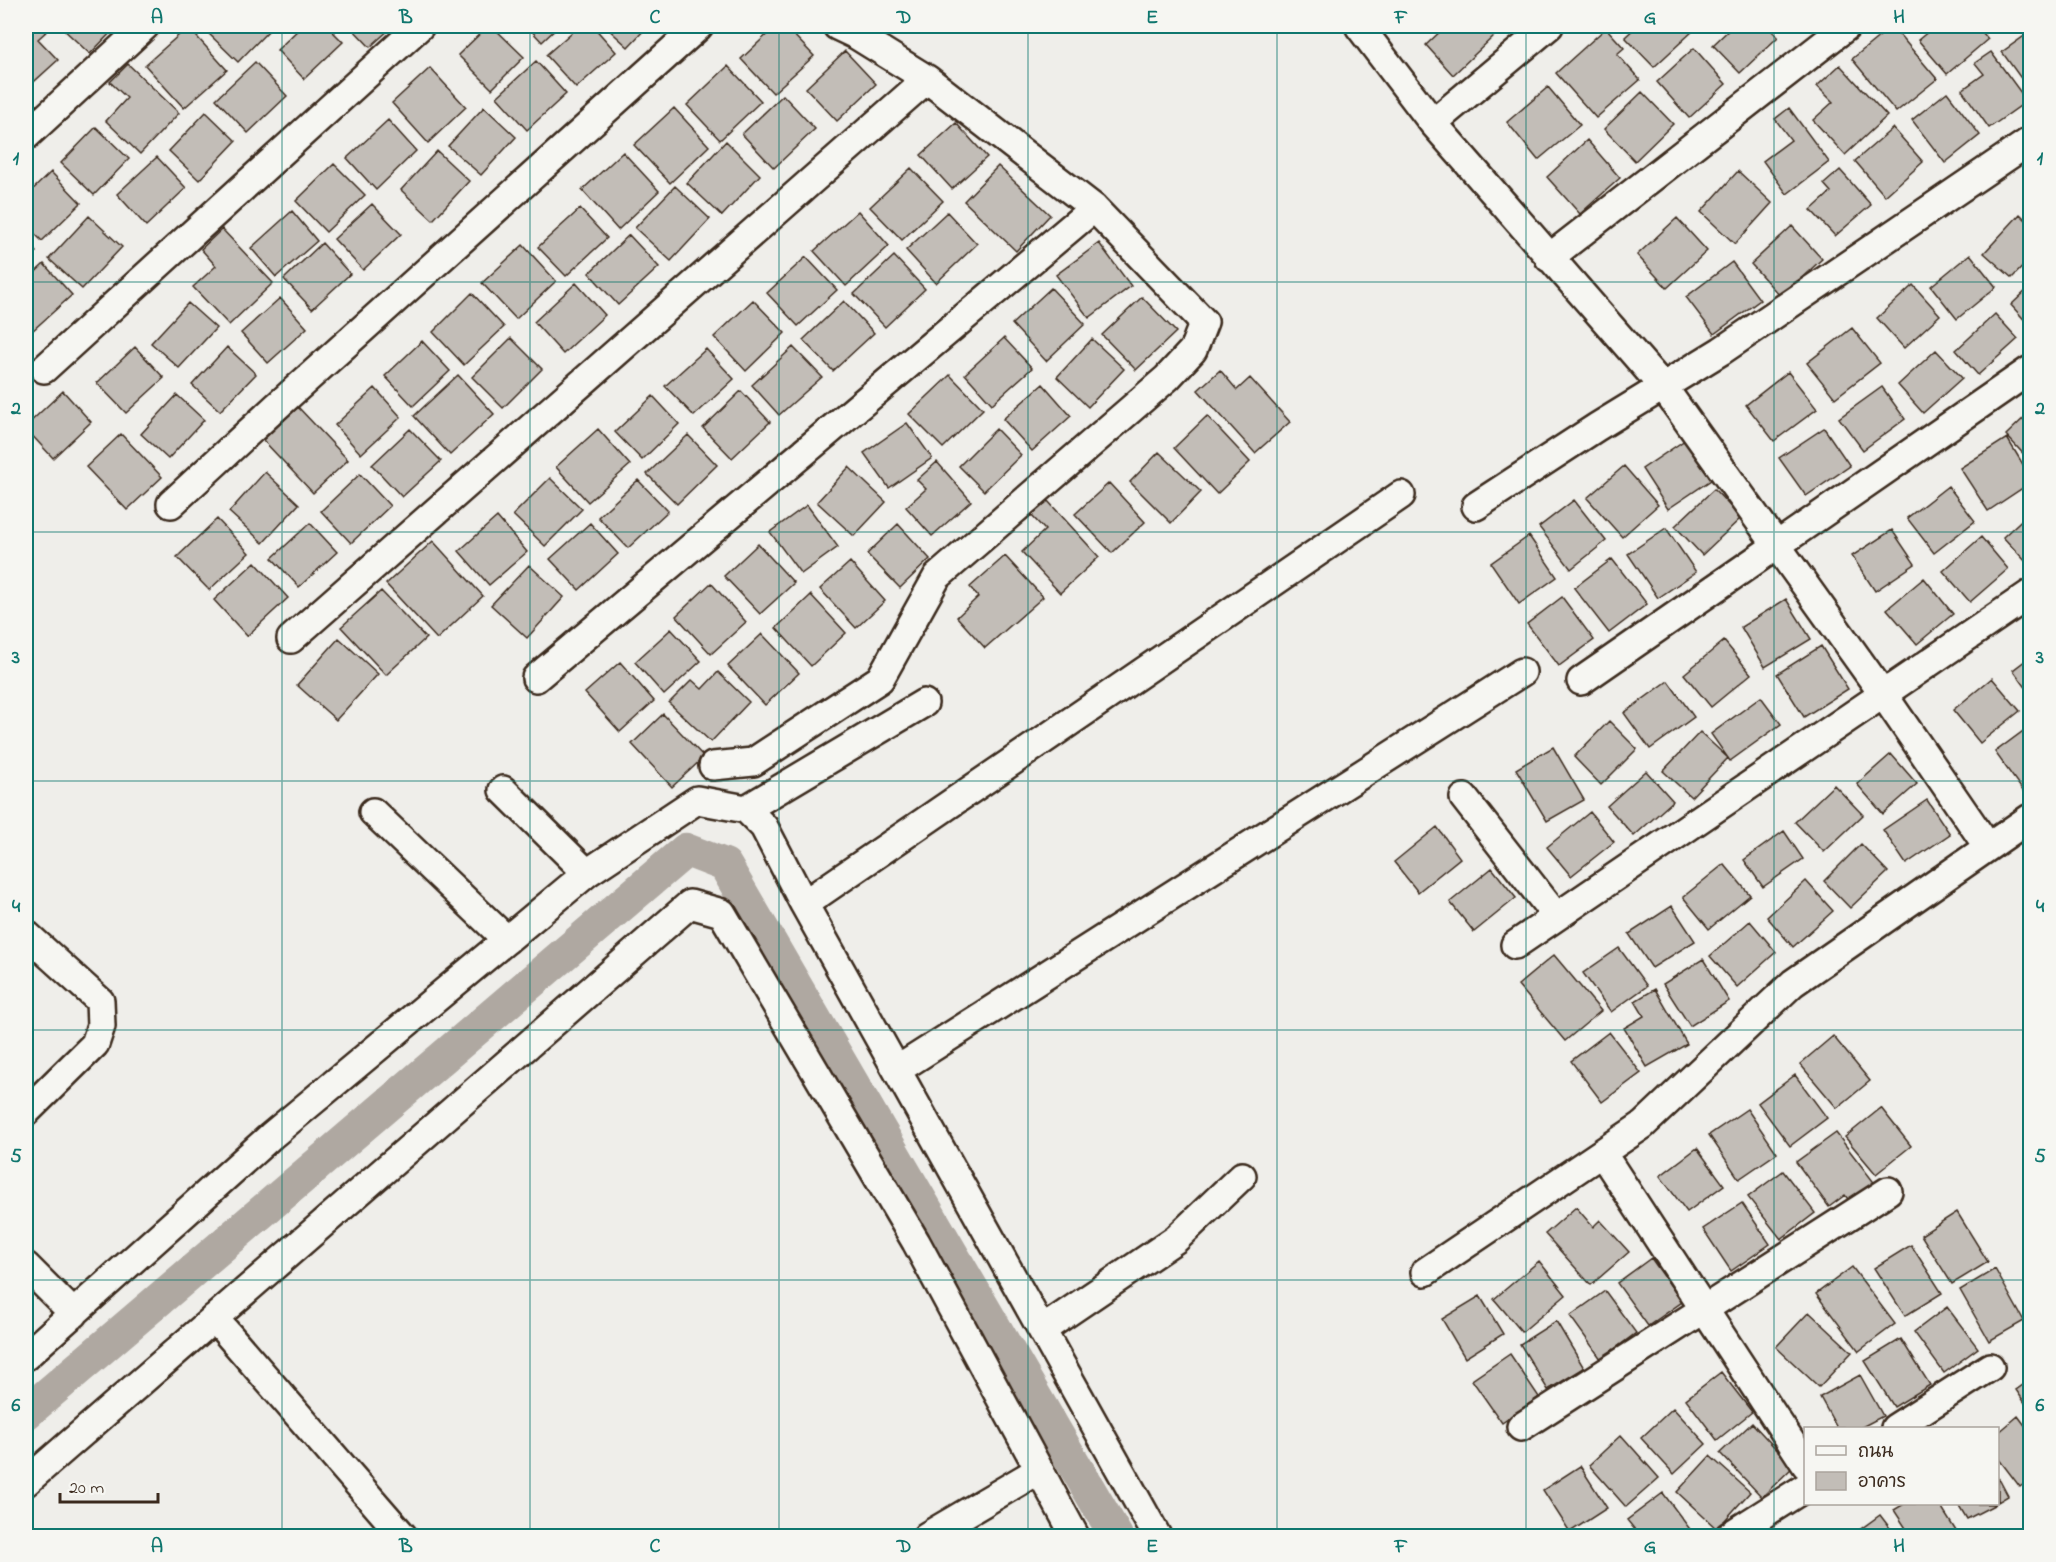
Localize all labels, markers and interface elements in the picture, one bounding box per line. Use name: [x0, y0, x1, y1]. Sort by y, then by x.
text: A: [151, 4, 163, 33]
text: B: [398, 4, 413, 33]
text: C: [650, 4, 661, 33]
text: D: [896, 4, 911, 33]
text: E: [1146, 4, 1158, 33]
text: F: [1394, 4, 1408, 33]
text: G: [1644, 4, 1657, 33]
text: H: [1893, 4, 1905, 33]
text: 1: [13, 145, 20, 174]
text: 1: [2037, 145, 2044, 174]
text: 2: [10, 395, 21, 424]
text: 2: [2034, 395, 2045, 424]
text: 3: [11, 644, 20, 673]
text: 3: [2035, 644, 2044, 673]
text: 4: [12, 893, 21, 922]
text: 4: [2036, 893, 2045, 922]
text: 5: [10, 1143, 22, 1172]
text: 5: [2034, 1143, 2046, 1172]
text: 6: [12, 1392, 21, 1421]
text: 6: [2036, 1392, 2045, 1421]
legend: [1804, 1427, 1999, 1505]
text: ถนน: [1858, 1440, 1893, 1466]
scale bar: [60, 1466, 158, 1504]
text: อาคาร: [1858, 1470, 1906, 1496]
text: 20 m: [69, 1476, 104, 1502]
text: A: [151, 1533, 163, 1562]
text: B: [398, 1533, 413, 1562]
text: C: [650, 1533, 661, 1562]
text: D: [896, 1533, 911, 1562]
text: E: [1146, 1533, 1158, 1562]
text: F: [1394, 1533, 1408, 1562]
text: G: [1644, 1533, 1657, 1562]
text: H: [1893, 1533, 1905, 1562]

